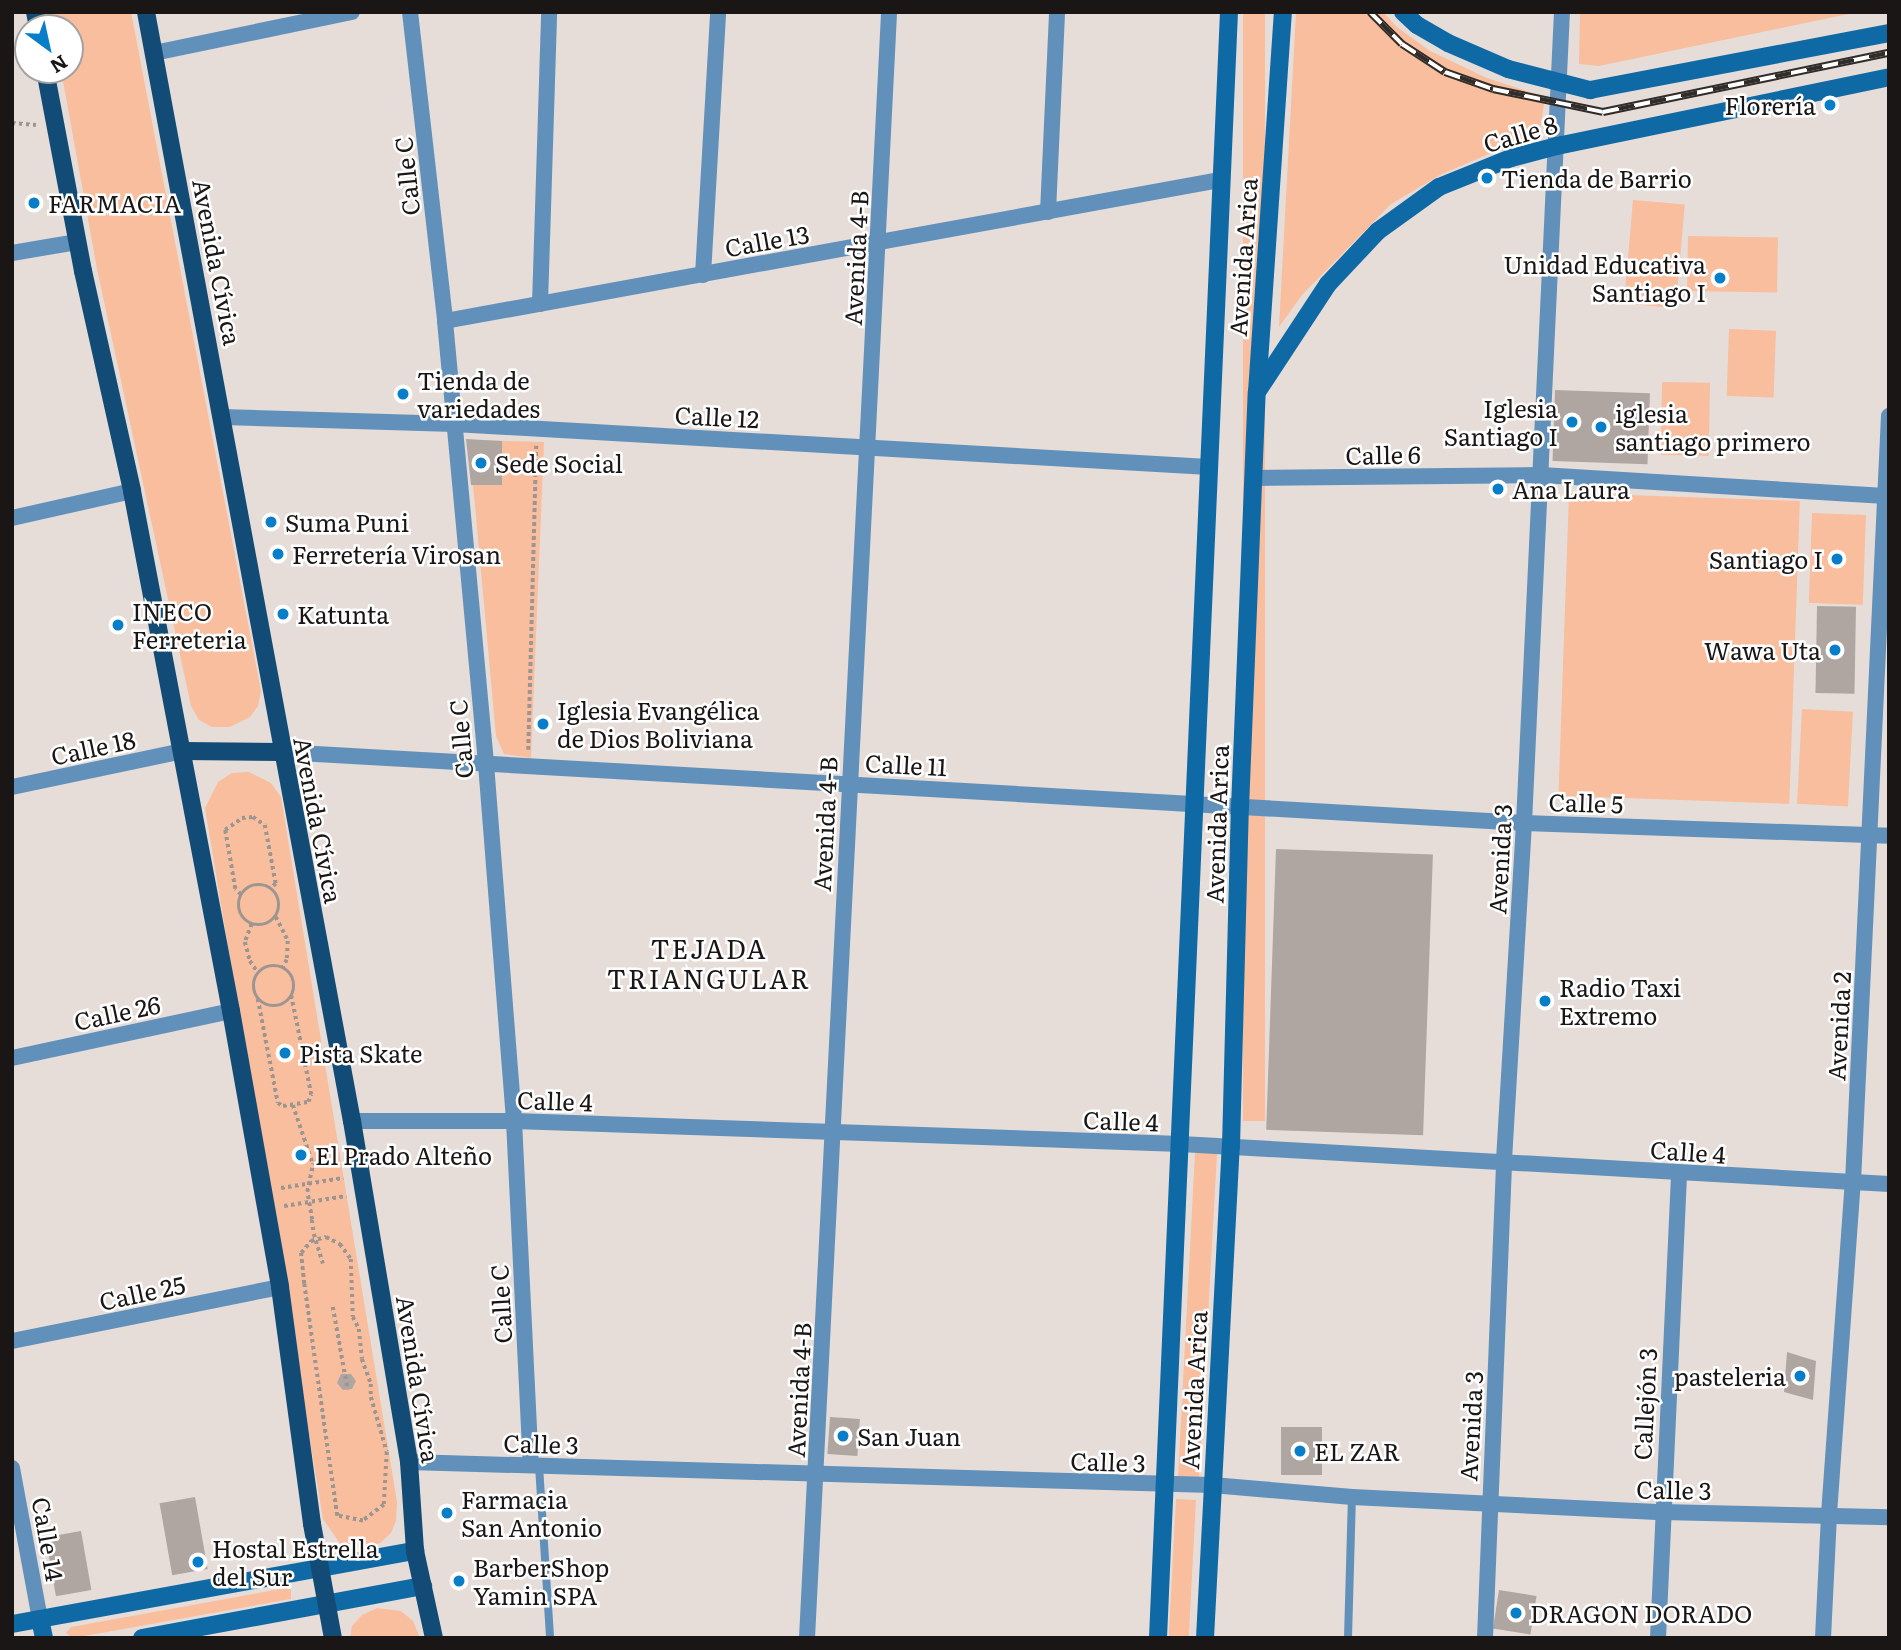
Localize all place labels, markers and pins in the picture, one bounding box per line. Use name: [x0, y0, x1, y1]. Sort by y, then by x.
place label: Florería: [1724, 91, 1816, 119]
marker: Florería: [1822, 97, 1838, 113]
place label: Tienda de Barrio: [1501, 164, 1692, 192]
marker: Tienda de Barrio: [1479, 170, 1495, 186]
place label: FARMACIA: [48, 189, 181, 217]
marker: FARMACIA: [26, 195, 42, 211]
place label: Unidad Educativa Santiago I: [1503, 250, 1706, 306]
marker: Unidad Educativa Santiago I: [1712, 270, 1728, 286]
place label: Tienda de variedades: [417, 366, 540, 422]
marker: Tienda de variedades: [395, 386, 411, 402]
place label: Iglesia Santiago I: [1444, 394, 1558, 450]
place label: iglesia santiago primero: [1615, 399, 1811, 455]
marker: Iglesia Santiago I: [1564, 414, 1580, 430]
marker: iglesia santiago primero: [1593, 419, 1609, 435]
place label: Sede Social: [495, 449, 623, 477]
marker: Sede Social: [473, 455, 489, 471]
place label: Ana Laura: [1512, 475, 1630, 503]
marker: Ana Laura: [1490, 481, 1506, 497]
place label: Suma Puni: [285, 508, 409, 536]
marker: Suma Puni: [263, 514, 279, 530]
place label: Ferretería Virosan: [292, 540, 501, 568]
place label: Santiago I: [1709, 545, 1823, 573]
marker: Ferretería Virosan: [270, 546, 286, 562]
marker: Santiago I: [1829, 551, 1845, 567]
place label: INECO Ferreteria: [132, 597, 247, 653]
place label: Katunta: [297, 600, 389, 628]
marker: Katunta: [275, 606, 291, 622]
marker: INECO Ferreteria: [110, 617, 126, 633]
place label: Wawa Uta: [1704, 636, 1821, 664]
marker: Wawa Uta: [1827, 642, 1843, 658]
place label: Iglesia Evangélica de Dios Boliviana: [557, 696, 760, 752]
marker: Iglesia Evangélica de Dios Boliviana: [535, 716, 551, 732]
place label: Radio Taxi Extremo: [1559, 973, 1681, 1029]
marker: Radio Taxi Extremo: [1537, 993, 1553, 1009]
place label: Pista Skate: [299, 1039, 422, 1067]
marker: Pista Skate: [277, 1045, 293, 1061]
place label: El Prado Alteño: [315, 1141, 492, 1169]
marker: El Prado Alteño: [293, 1147, 309, 1163]
place label: pasteleria: [1674, 1362, 1786, 1390]
marker: pasteleria: [1792, 1368, 1808, 1384]
place label: San Juan: [857, 1422, 961, 1450]
marker: San Juan: [835, 1428, 851, 1444]
place label: EL ZAR: [1314, 1437, 1400, 1465]
marker: EL ZAR: [1292, 1443, 1308, 1459]
place label: Farmacia San Antonio: [461, 1485, 602, 1541]
marker: Farmacia San Antonio: [439, 1505, 455, 1521]
place label: Hostal Estrella del Sur: [212, 1534, 379, 1590]
place label: BarberShop Yamin SPA: [473, 1553, 609, 1609]
marker: Hostal Estrella del Sur: [190, 1554, 206, 1570]
marker: BarberShop Yamin SPA: [451, 1573, 467, 1589]
place label: DRAGON DORADO: [1530, 1599, 1752, 1627]
marker: DRAGON DORADO: [1508, 1605, 1524, 1621]

